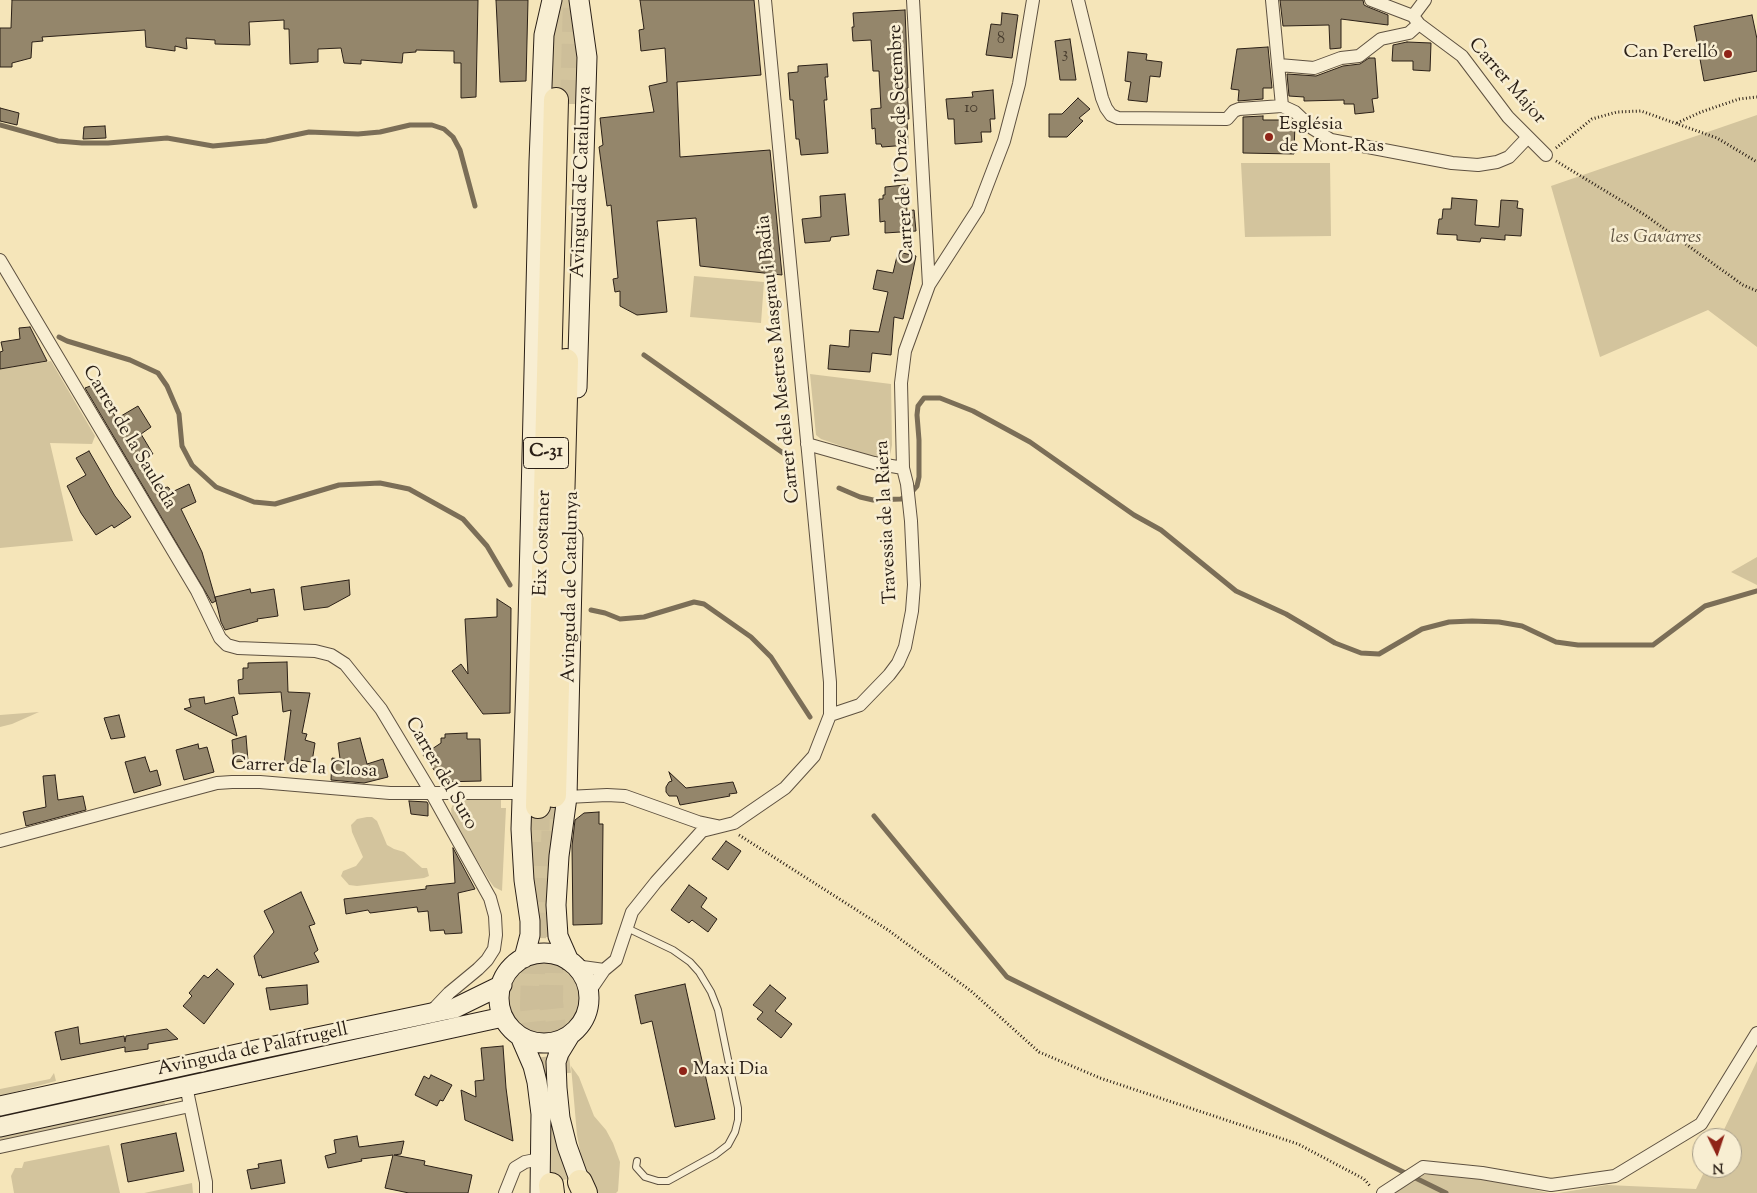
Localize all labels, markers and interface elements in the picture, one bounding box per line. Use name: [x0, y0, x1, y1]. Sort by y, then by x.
street label: Carrer de l'Onze de Setembre: [885, 24, 921, 264]
house number: 8: [997, 30, 1005, 50]
street label: Carrer Major: [1462, 34, 1550, 130]
place label: Can Perelló: [1623, 43, 1718, 65]
house number: 3: [1062, 45, 1068, 65]
marker: Can Perelló: [1722, 48, 1734, 60]
street label: Avinguda de Catalunya: [568, 86, 598, 278]
house number: 10: [964, 99, 978, 119]
place label: Església de Mont-Ras: [1279, 115, 1384, 159]
marker: Església de Mont-Ras: [1263, 131, 1275, 143]
street label: Carrer dels Mestres Masgrau i Badia: [754, 214, 806, 504]
park label: les Gavarres: [1611, 228, 1701, 250]
street label: Carrer de la Sauleda: [76, 362, 180, 514]
road number: C-31: [524, 438, 568, 468]
street label: Travessia de la Riera: [872, 440, 904, 604]
street label: Eix Costaner: [531, 490, 557, 596]
street label: Avinguda de Catalunya: [559, 491, 585, 683]
street label: Carrer del Suro: [399, 714, 481, 834]
street label: Carrer de la Closa: [230, 754, 378, 784]
street label: Avinguda de Palafrugell: [156, 1020, 350, 1082]
place label: Maxi Dia: [693, 1060, 768, 1082]
marker: Maxi Dia: [677, 1065, 689, 1077]
north arrow: [1692, 1128, 1742, 1178]
text: N: [1712, 1157, 1724, 1177]

